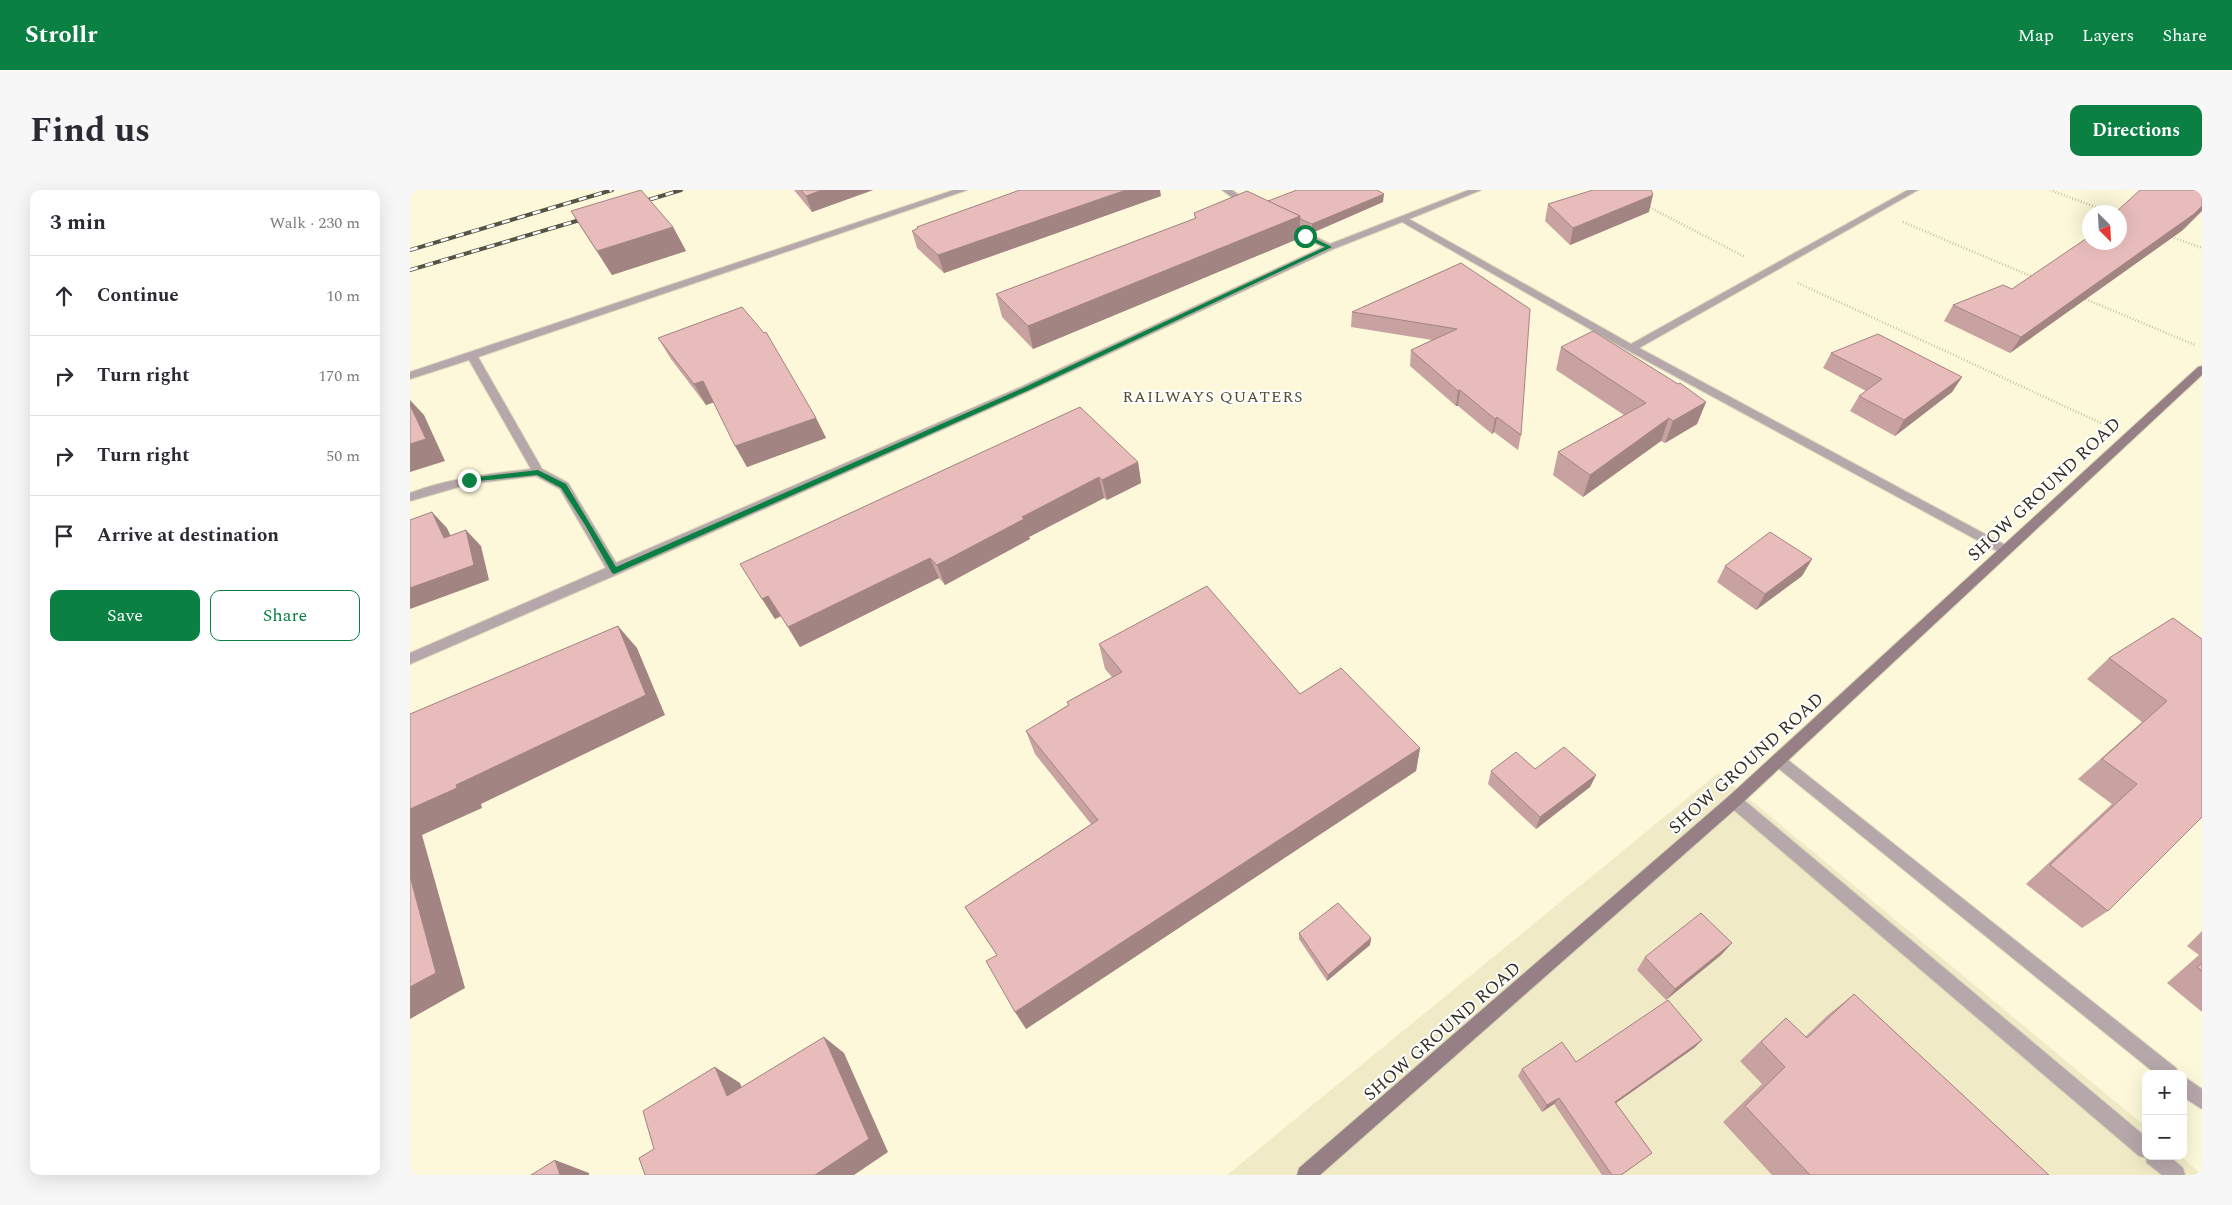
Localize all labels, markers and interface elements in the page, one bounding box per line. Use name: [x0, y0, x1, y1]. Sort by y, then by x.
text: Strollr: [25, 17, 97, 53]
text: Map: [2018, 22, 2054, 49]
text: Layers: [2082, 22, 2134, 49]
text: Share: [2162, 22, 2207, 49]
text: Find us: [30, 104, 150, 157]
button: Directions: [2070, 105, 2202, 156]
north arrow: [2082, 205, 2127, 250]
text: 3 min: [50, 207, 106, 239]
text: Walk · 230 m: [269, 211, 360, 235]
route start: [1294, 225, 1317, 248]
text: Continue: [97, 281, 179, 310]
icon: ahead: [50, 282, 78, 310]
text: 10 m: [326, 284, 360, 308]
text: Turn right: [97, 361, 190, 390]
icon: right: [50, 362, 78, 390]
text: 170 m: [318, 364, 360, 388]
district label: RAILWAYS QUATERS: [1122, 385, 1304, 409]
street label: SHOW GROUND ROAD: [1962, 411, 2127, 568]
text: Turn right: [97, 441, 190, 470]
icon: right: [50, 442, 78, 470]
text: 50 m: [326, 444, 360, 468]
route end: [458, 469, 481, 492]
text: Arrive at destination: [97, 521, 279, 550]
icon: arrive: [50, 522, 78, 550]
button: Save: [50, 590, 200, 641]
button: Share: [210, 590, 360, 641]
street label: SHOW GROUND ROAD: [1663, 686, 1830, 841]
street label: SHOW GROUND ROAD: [1358, 955, 1527, 1108]
map controls: [2142, 1070, 2187, 1160]
button: +: [2142, 1070, 2187, 1115]
button: −: [2142, 1115, 2187, 1160]

